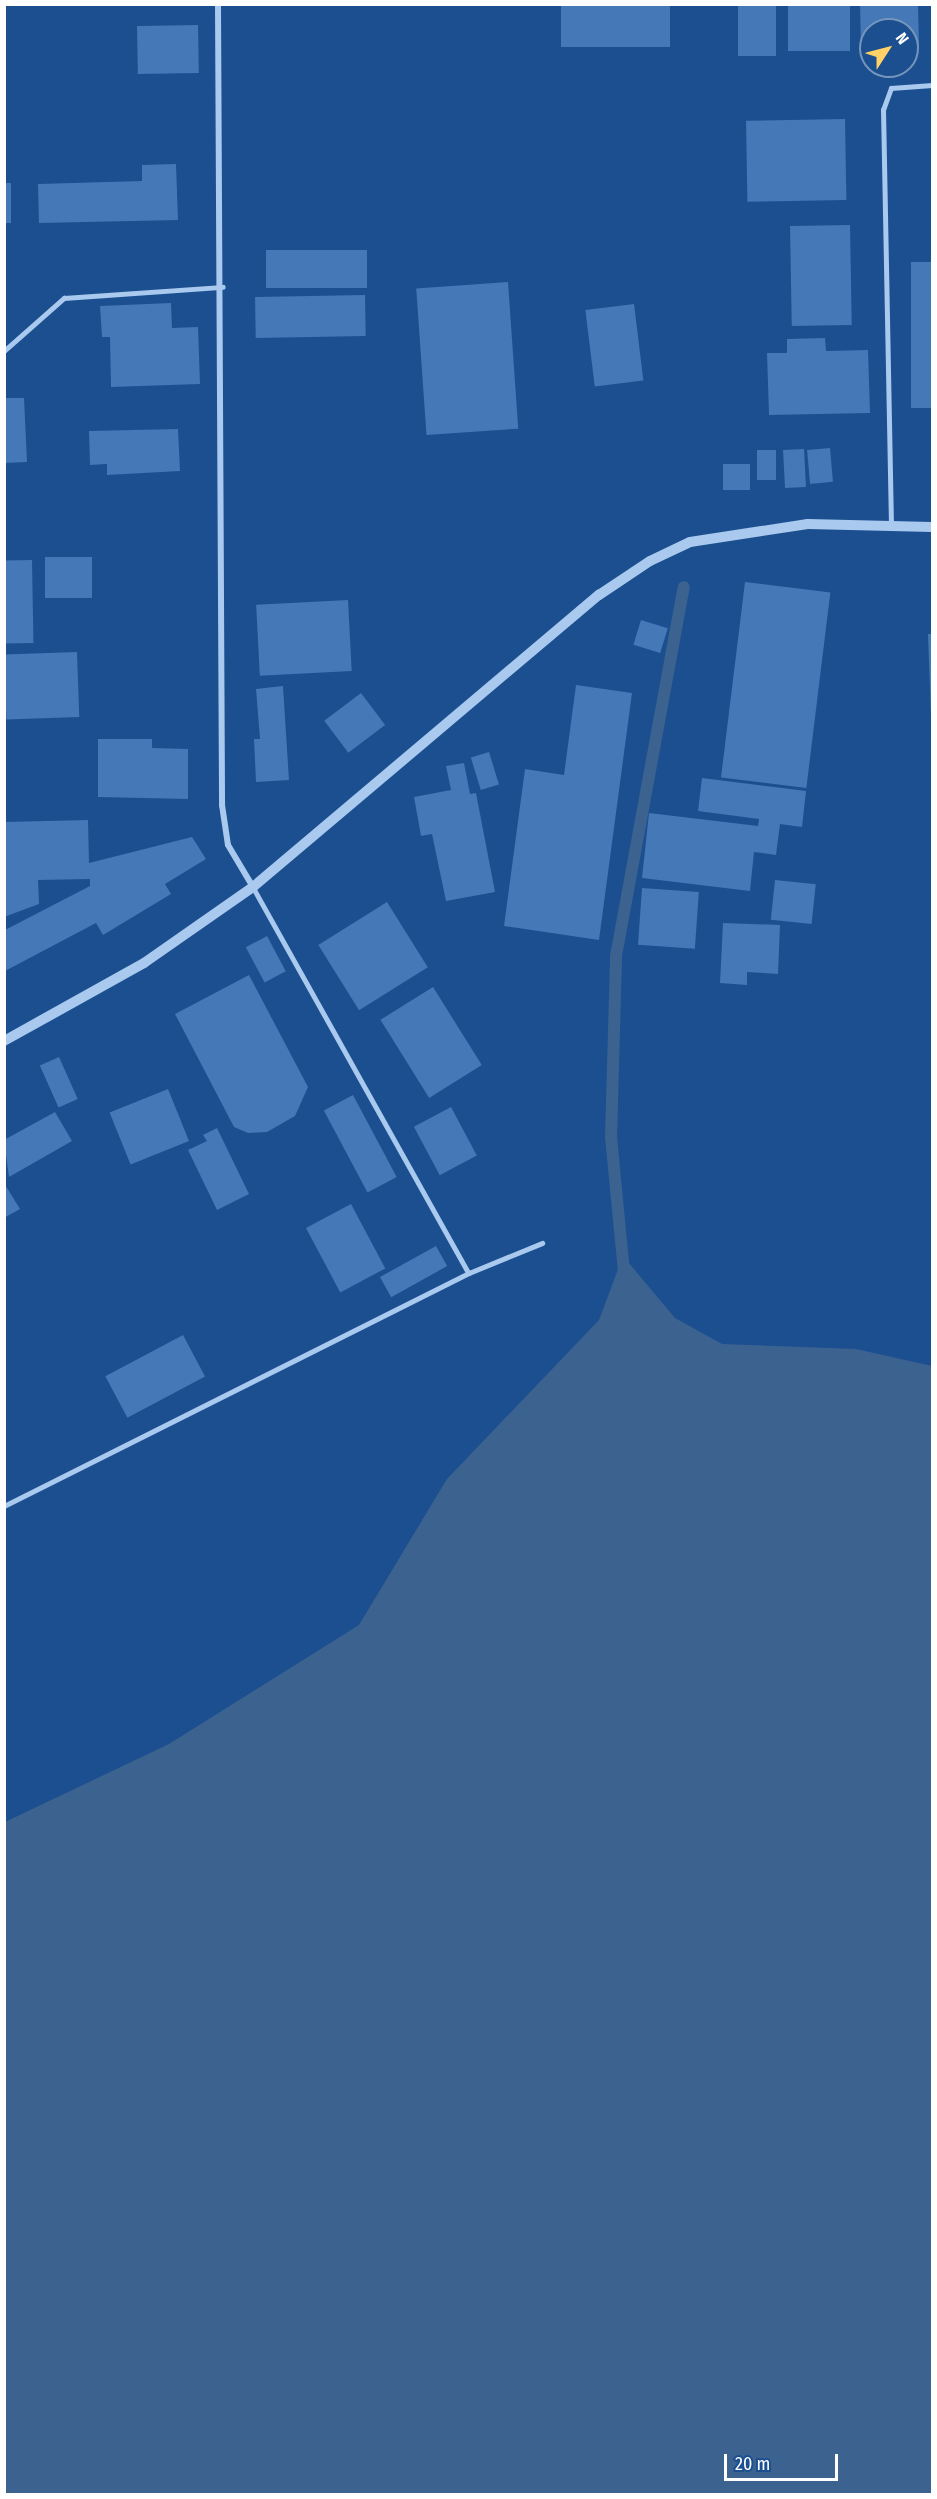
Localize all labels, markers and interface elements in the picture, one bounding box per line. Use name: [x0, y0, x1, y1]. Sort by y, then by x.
north arrow: [859, 18, 919, 78]
text: N: [892, 29, 913, 48]
scale bar: [727, 2442, 841, 2480]
text: 20 m: [735, 2453, 770, 2475]

